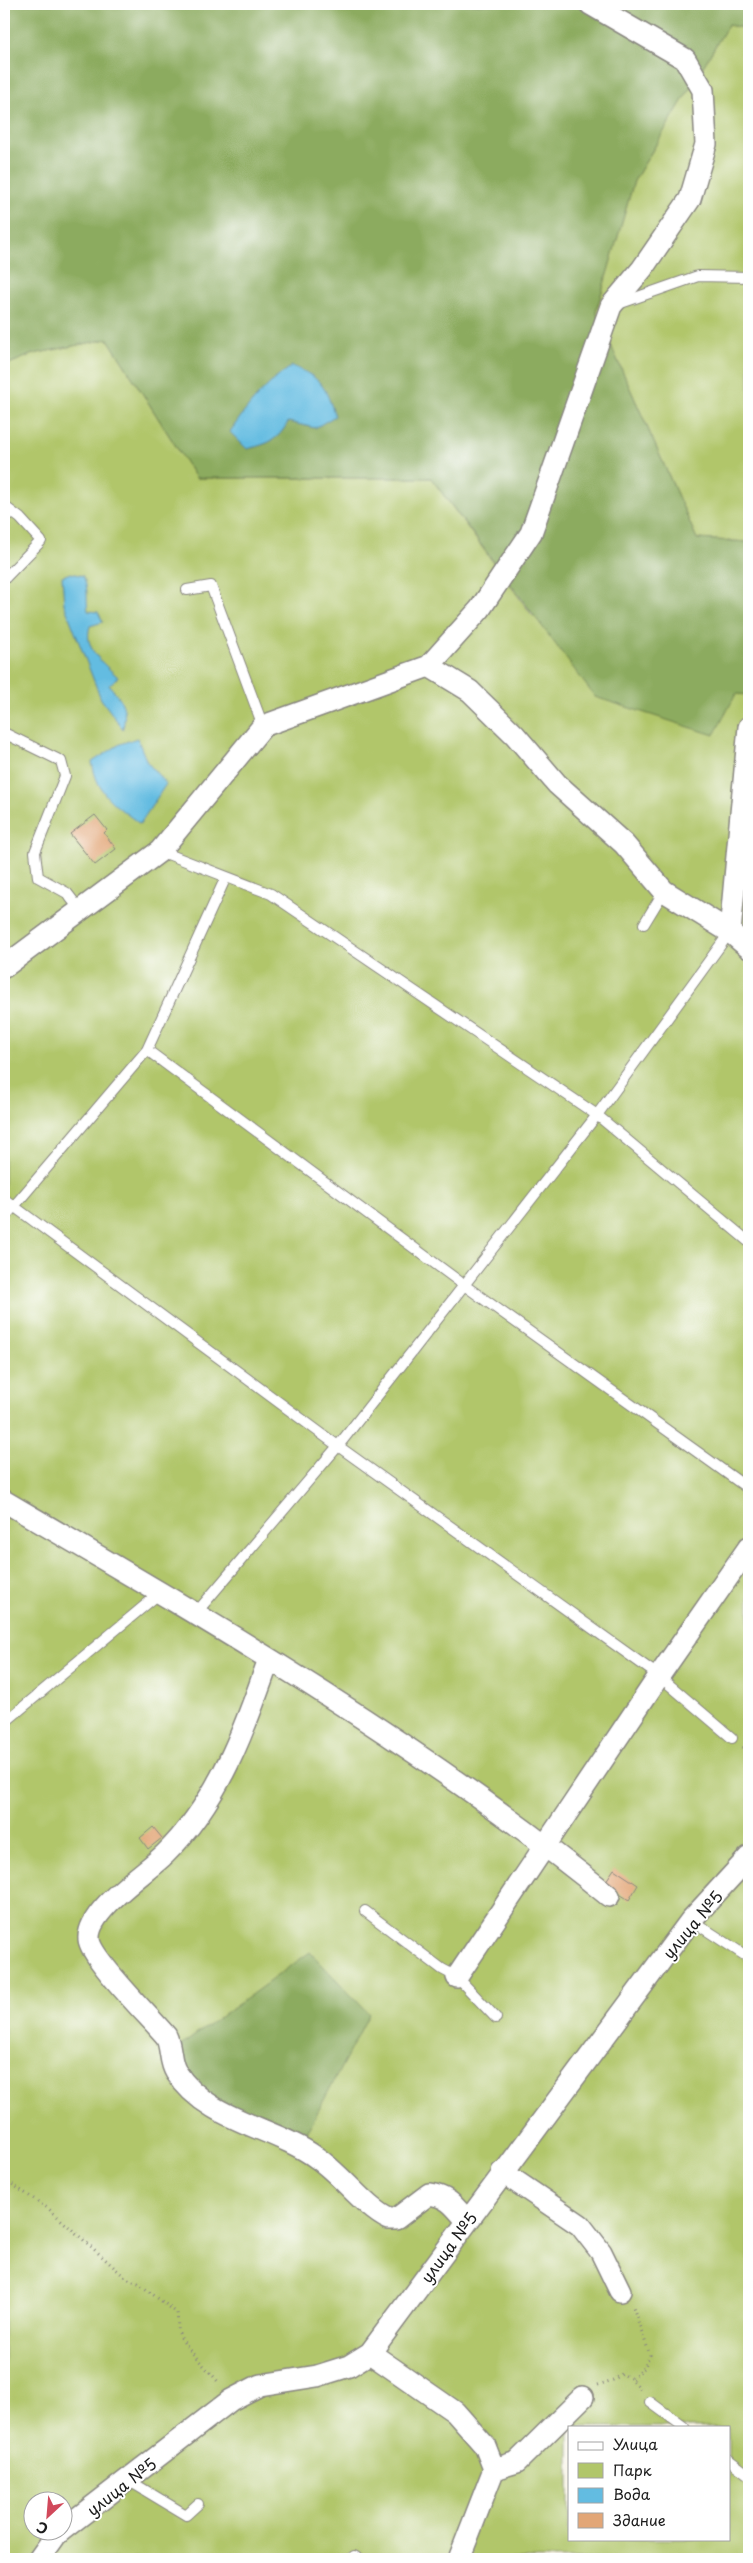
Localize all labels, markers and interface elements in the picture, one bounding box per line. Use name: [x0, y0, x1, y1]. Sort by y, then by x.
street label: улица №5: [656, 1885, 728, 1963]
street label: улица №5: [414, 2207, 482, 2287]
legend: [568, 2426, 730, 2540]
text: Улица: [613, 2432, 658, 2455]
street label: улица №5: [81, 2451, 161, 2521]
text: Парк: [613, 2458, 652, 2481]
text: Вода: [613, 2482, 651, 2505]
north arrow: [22, 2490, 72, 2540]
text: Здание: [613, 2508, 666, 2531]
text: С: [33, 2516, 51, 2540]

